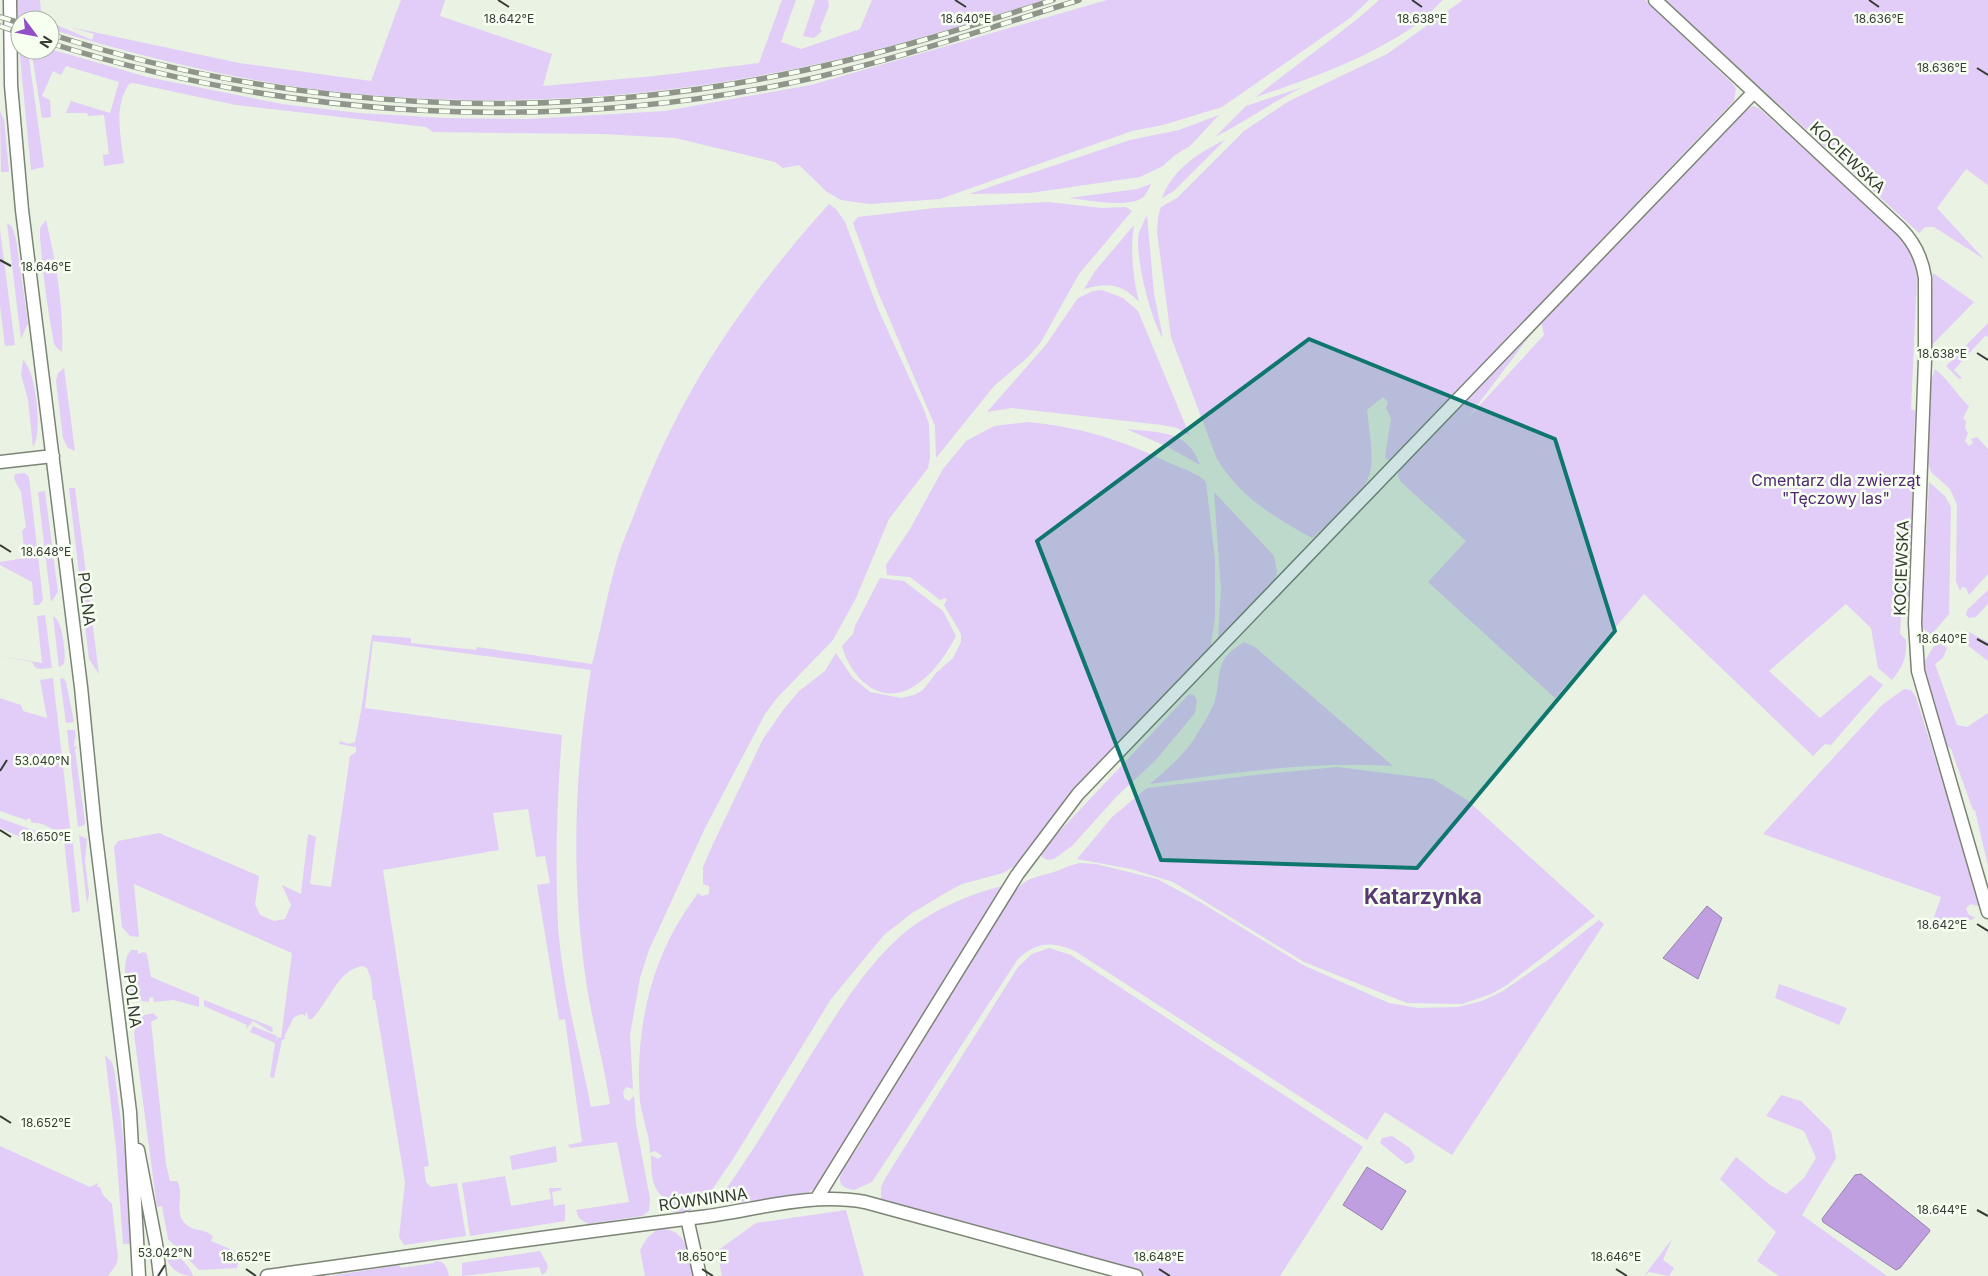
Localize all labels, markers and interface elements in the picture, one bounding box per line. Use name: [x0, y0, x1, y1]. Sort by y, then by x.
north arrow: [10, 10, 60, 60]
text: 18.642°E: [484, 11, 534, 26]
text: 18.640°E: [941, 11, 991, 26]
text: 18.638°E: [1397, 11, 1447, 26]
text: 18.636°E: [1854, 11, 1904, 26]
text: N: [36, 33, 56, 51]
text: 18.636°E: [1917, 60, 1967, 75]
street label: KOCIEWSKA: [1806, 117, 1890, 197]
text: 18.646°E: [21, 259, 71, 274]
text: 18.638°E: [1917, 346, 1967, 361]
park label: Cmentarz dla zwierząt "Tęczowy las": [1751, 470, 1921, 508]
street label: KOCIEWSKA: [1889, 520, 1913, 616]
text: 18.648°E: [21, 544, 71, 559]
street label: POLNA: [74, 571, 100, 627]
text: 18.640°E: [1917, 631, 1967, 646]
text: 53.040°N: [15, 753, 70, 768]
text: 18.650°E: [21, 829, 71, 844]
district label: Katarzynka: [1364, 884, 1482, 909]
text: 18.642°E: [1917, 917, 1967, 932]
street label: POLNA: [120, 973, 146, 1029]
text: 18.652°E: [21, 1115, 71, 1130]
street label: RÓWNINNA: [657, 1183, 749, 1215]
text: 18.644°E: [1917, 1202, 1967, 1217]
text: 53.042°N: [138, 1245, 192, 1260]
text: 18.652°E: [221, 1249, 271, 1264]
text: 18.650°E: [677, 1249, 727, 1264]
text: 18.648°E: [1134, 1249, 1184, 1264]
text: 18.646°E: [1591, 1249, 1641, 1264]

